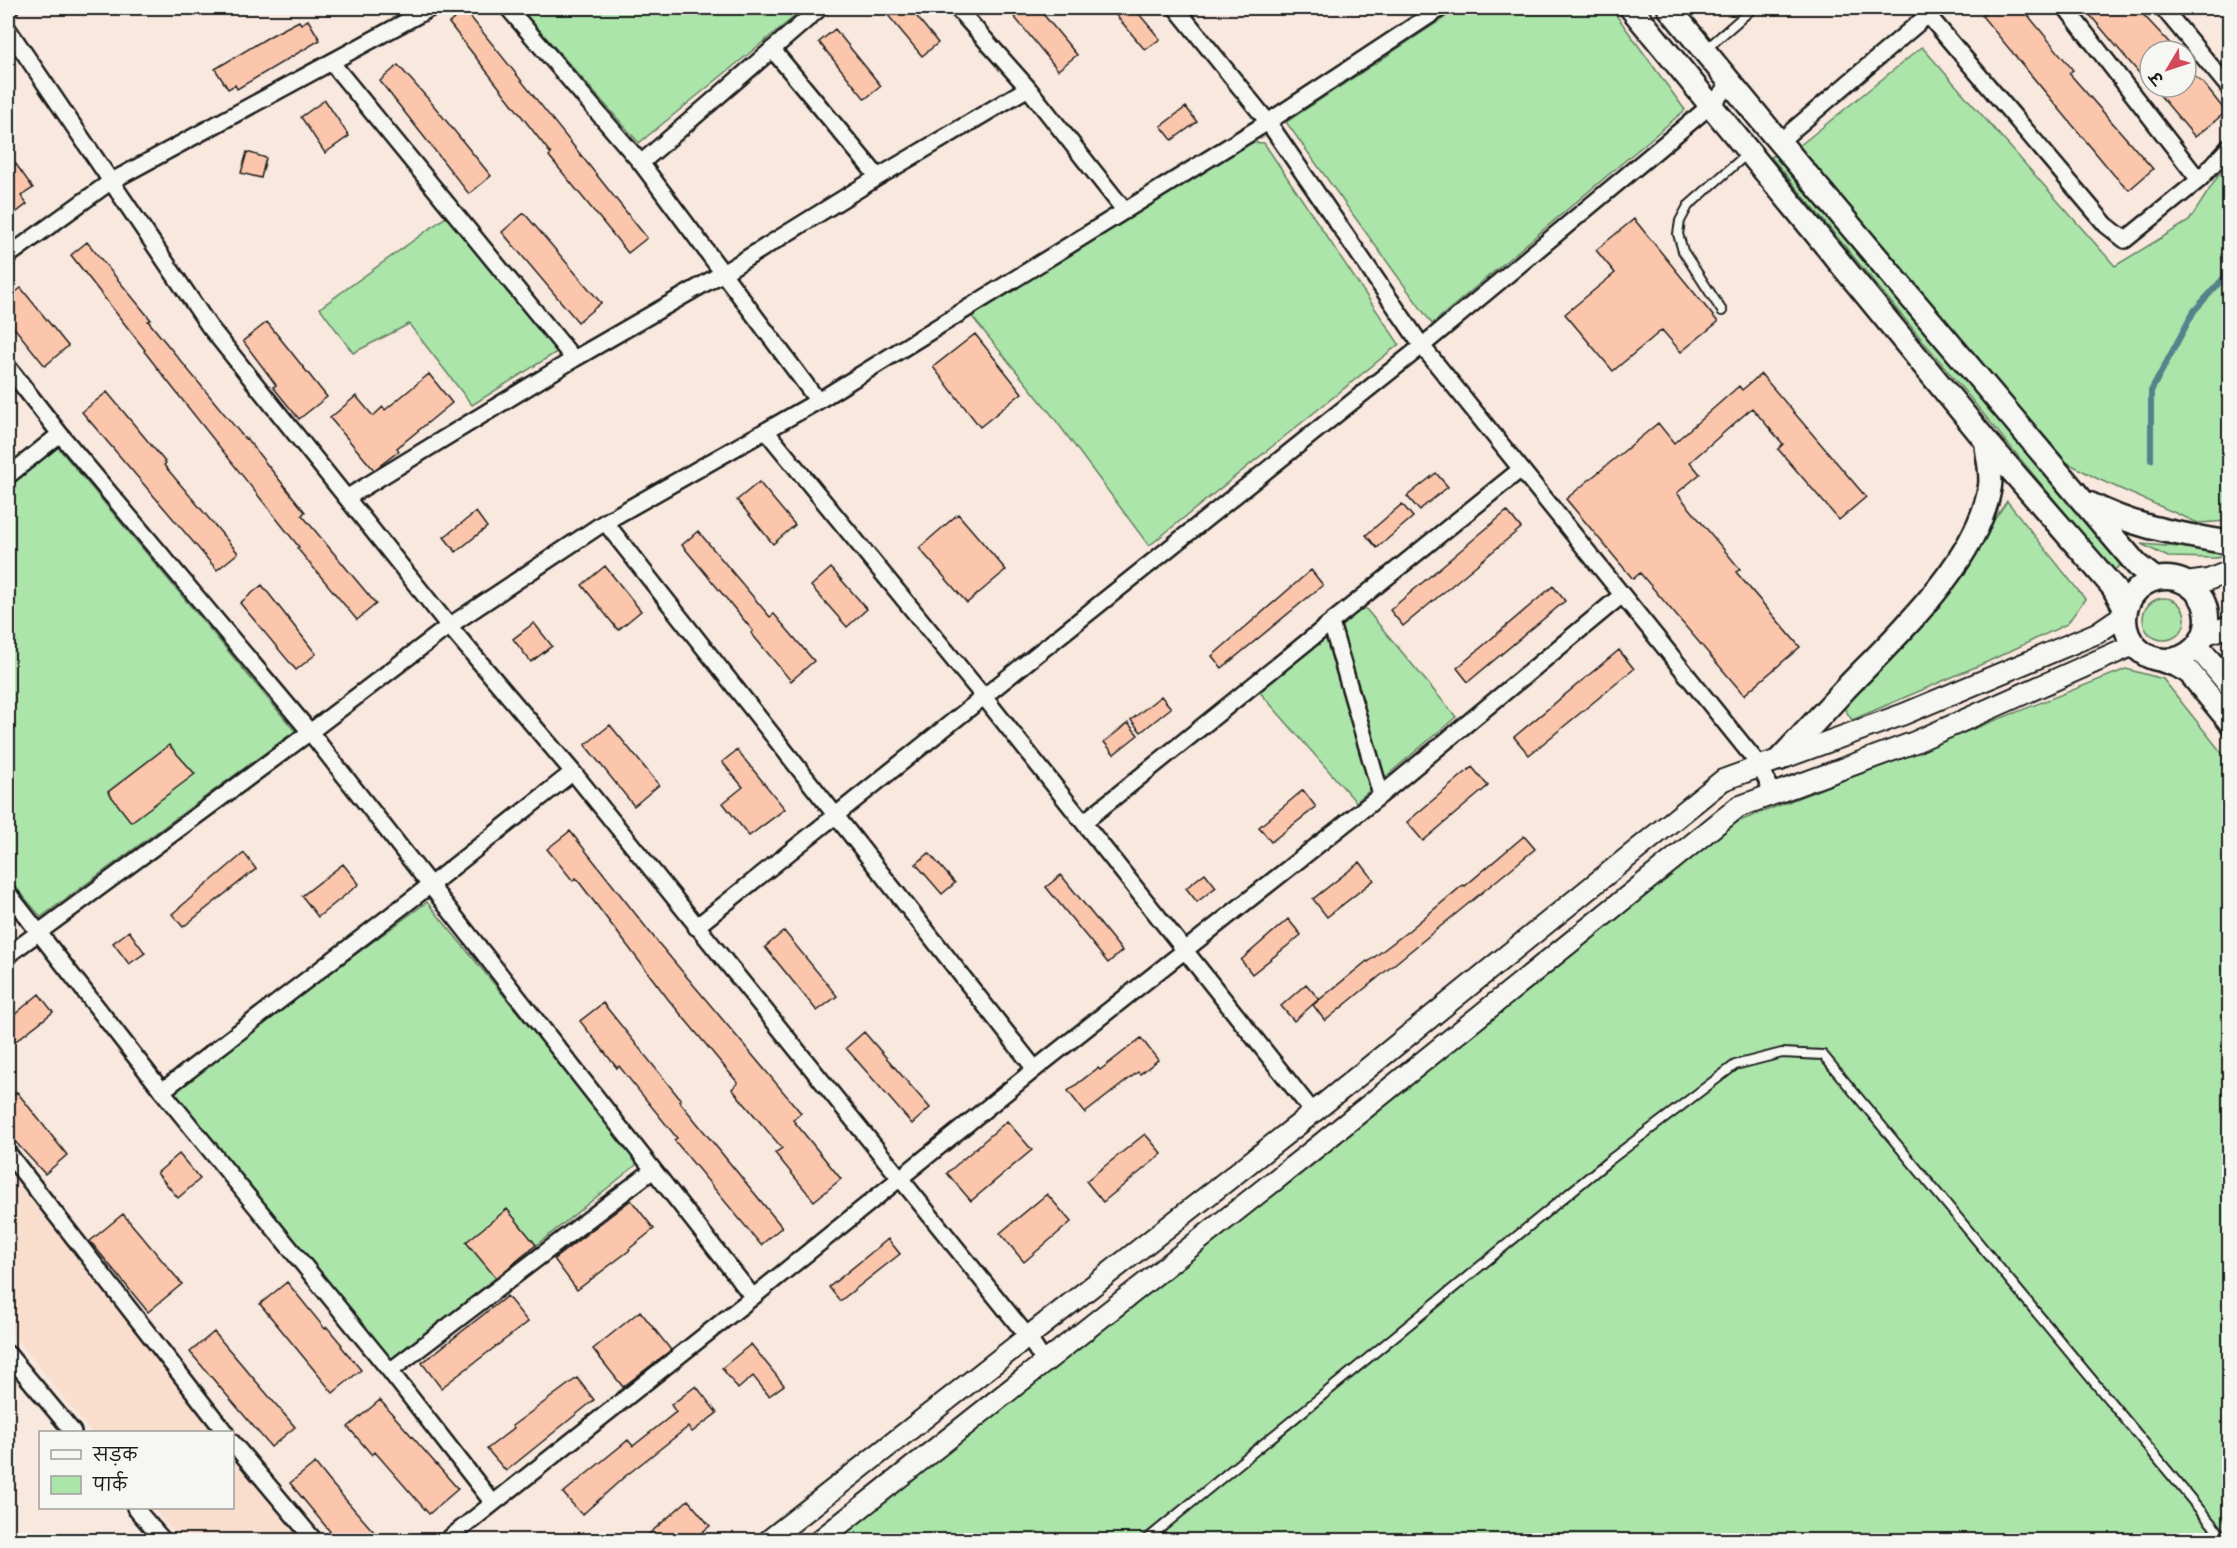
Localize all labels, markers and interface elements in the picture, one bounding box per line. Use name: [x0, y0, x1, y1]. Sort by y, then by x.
north arrow: [2138, 39, 2198, 99]
text: उ: [2145, 67, 2169, 90]
legend: [39, 1431, 234, 1509]
text: सड़क: [92, 1444, 138, 1466]
text: पार्क: [92, 1471, 128, 1496]

